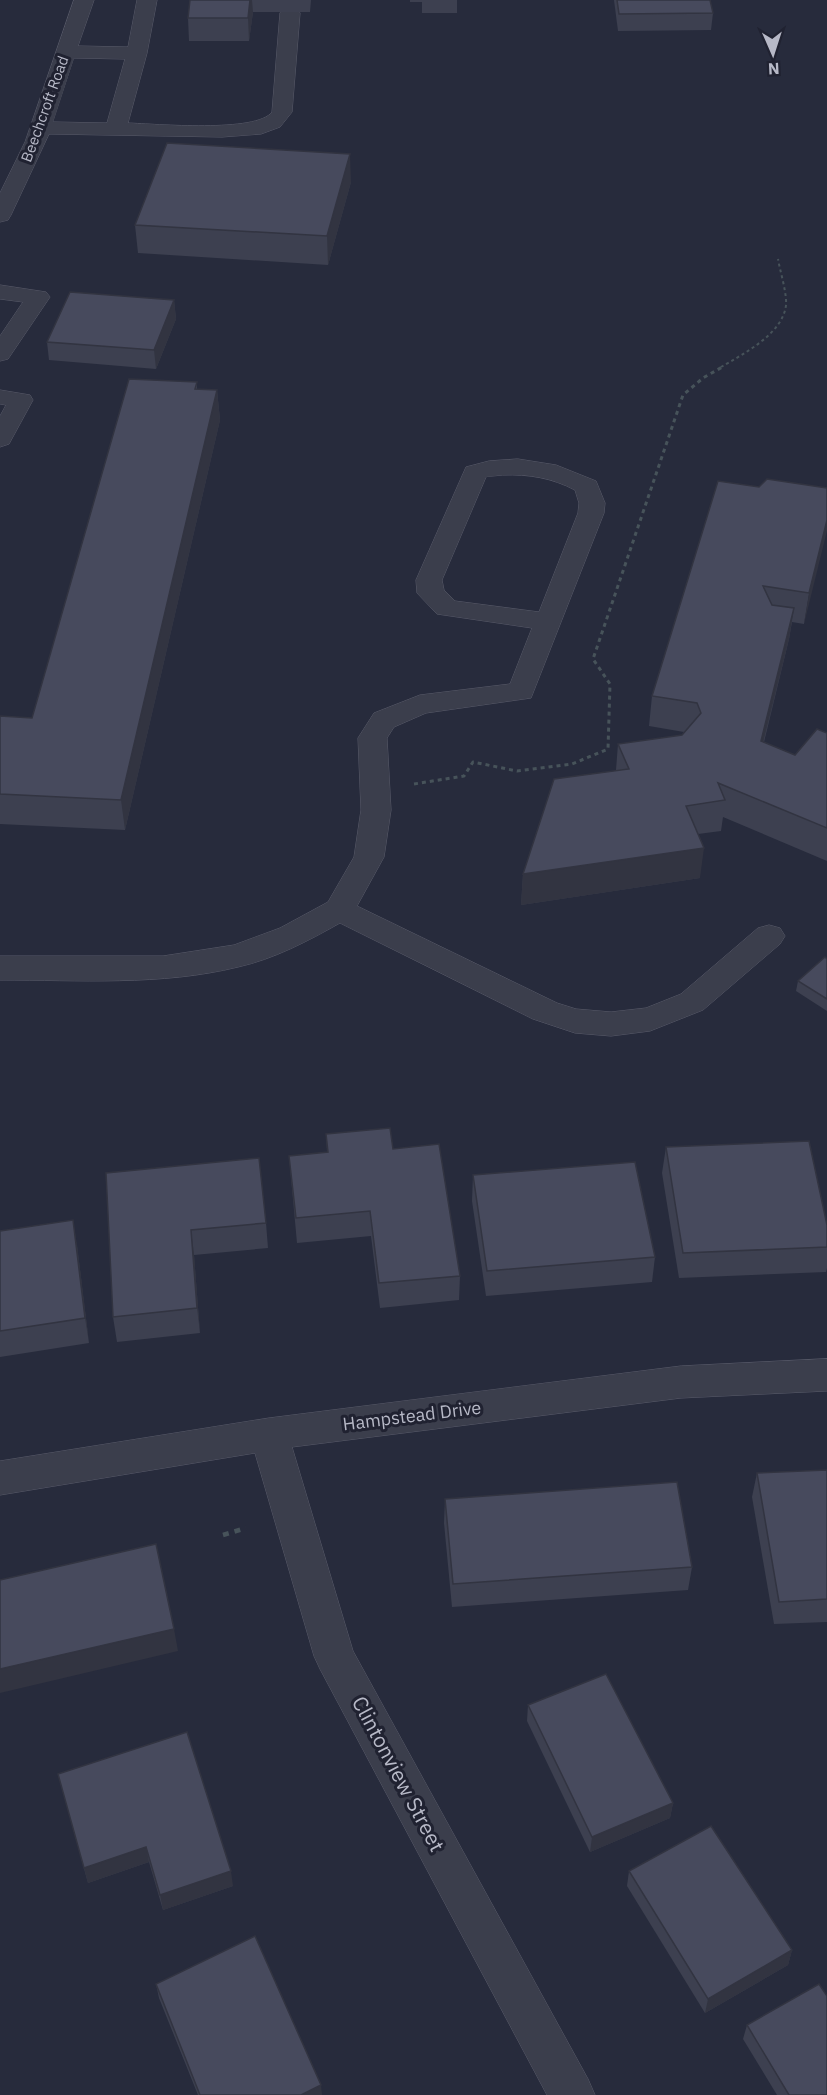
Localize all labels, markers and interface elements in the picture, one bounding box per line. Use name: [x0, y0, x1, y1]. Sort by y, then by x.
north arrow: [743, 24, 803, 84]
street label: Beechcroft Road: [16, 53, 73, 165]
text: N: [767, 59, 780, 79]
street label: Hampstead Drive: [341, 1396, 483, 1435]
street label: Clintonview Street: [346, 1691, 452, 1856]

